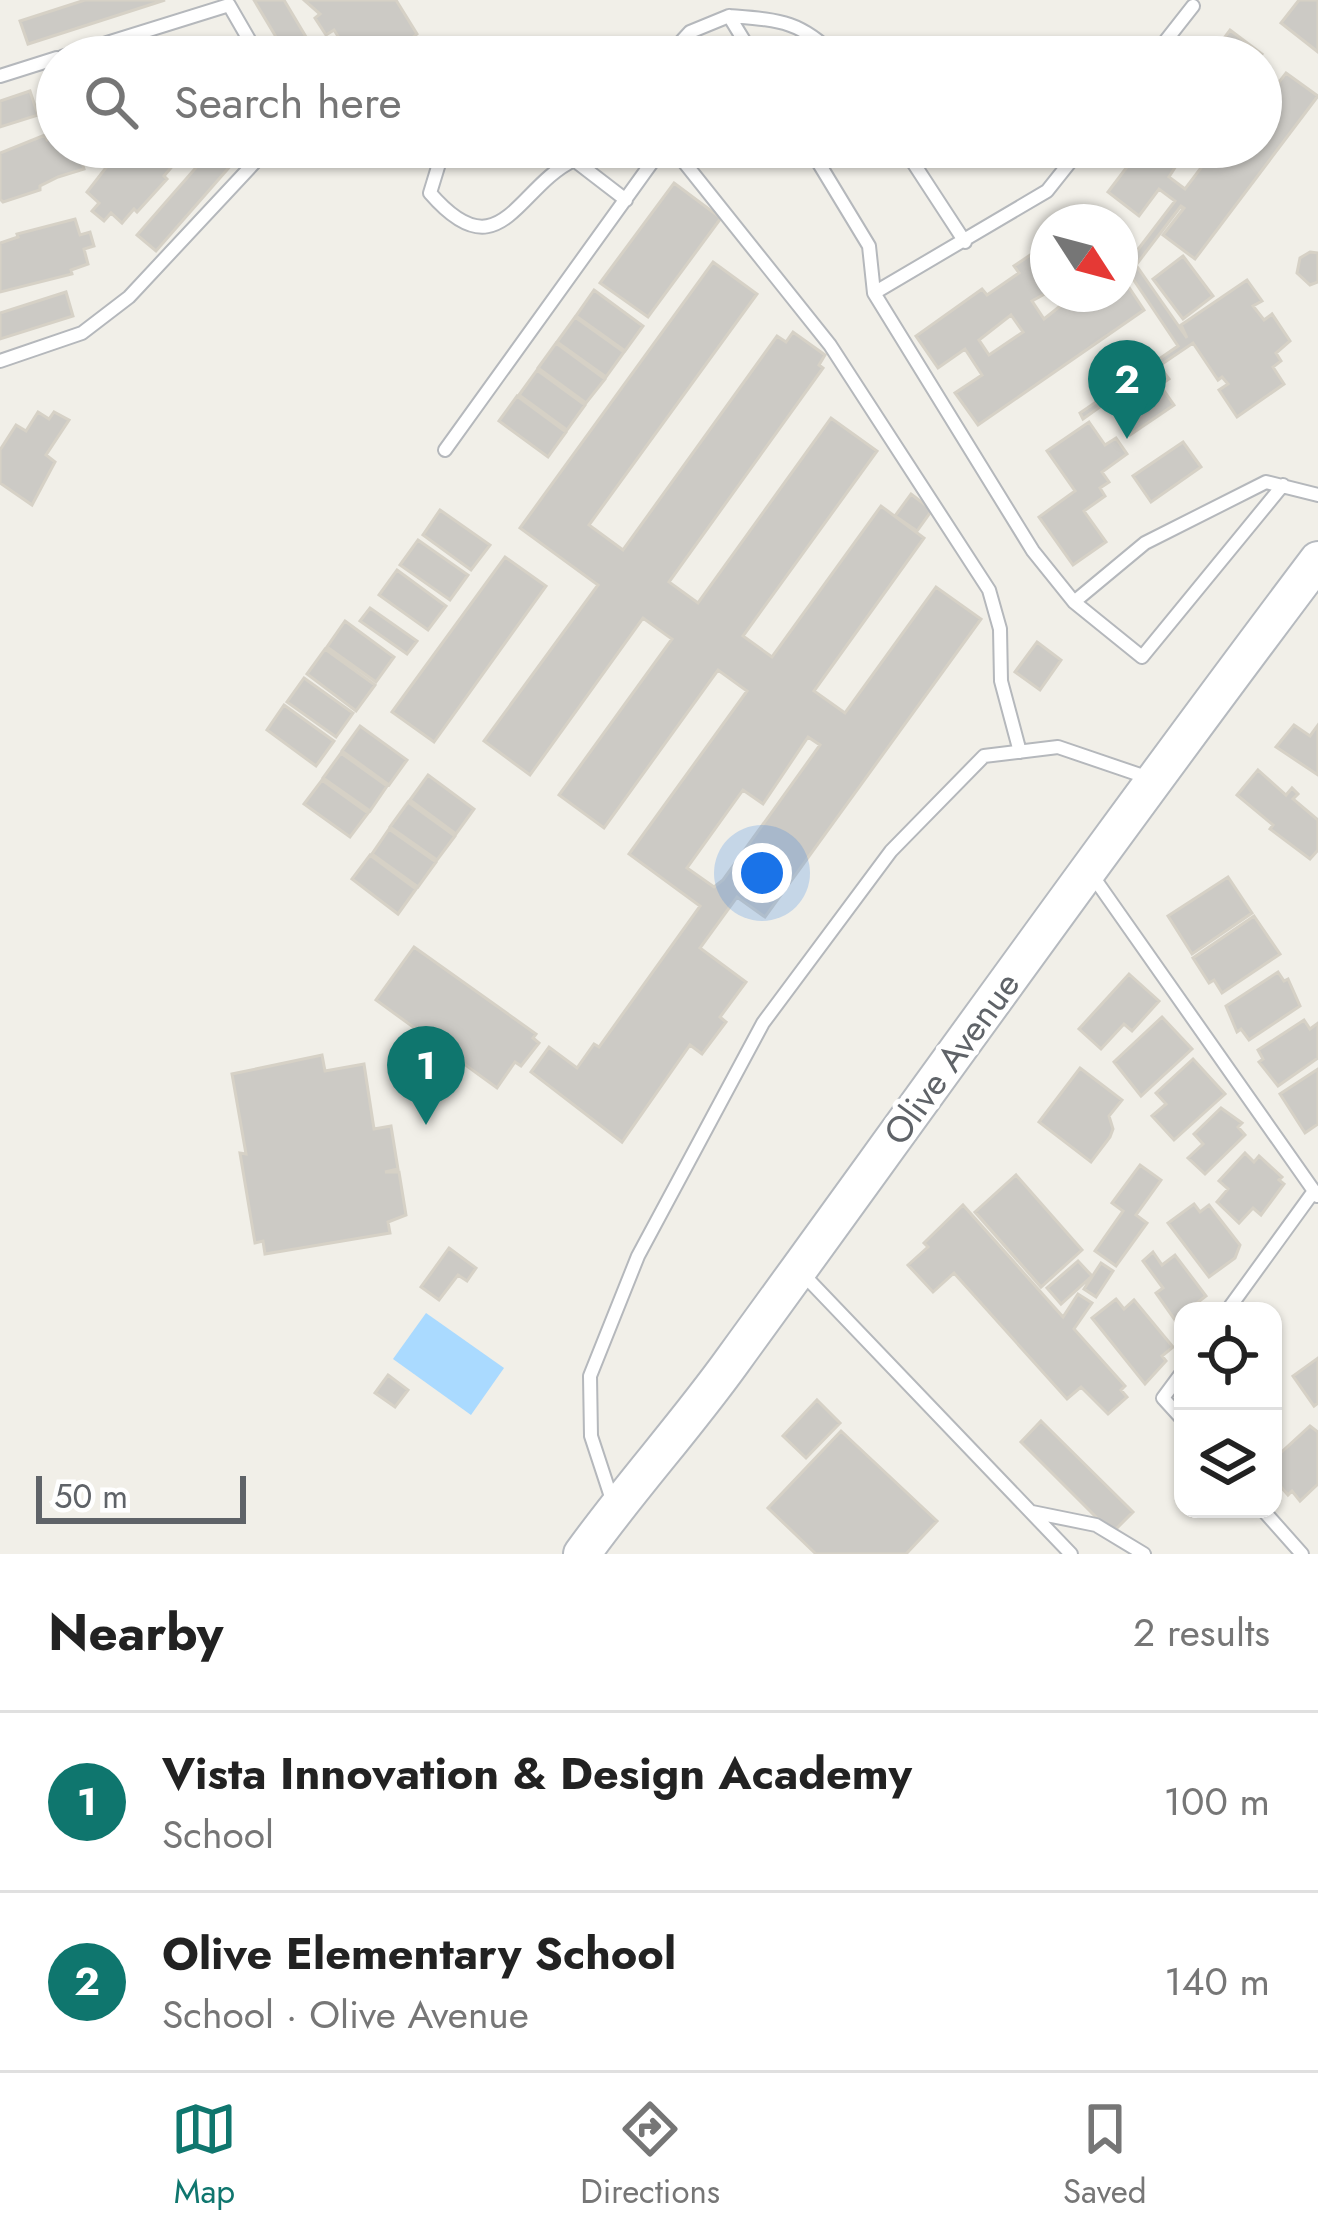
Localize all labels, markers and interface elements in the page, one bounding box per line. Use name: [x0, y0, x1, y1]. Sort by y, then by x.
search box: [36, 36, 1282, 168]
icon: search: [78, 69, 144, 135]
text: Search here: [174, 70, 402, 135]
north arrow: [1030, 204, 1138, 312]
pin: 2: [1088, 340, 1166, 439]
your location: [732, 843, 792, 903]
street label: Olive Avenue: [870, 961, 1032, 1155]
pin: 1: [387, 1026, 465, 1125]
map controls: [1174, 1302, 1282, 1518]
button: locate: [1174, 1302, 1282, 1410]
button: layers: [1174, 1410, 1282, 1518]
scale bar: [36, 1470, 246, 1523]
text: 50 m: [54, 1473, 128, 1520]
text: Nearby: [48, 1595, 223, 1669]
text: 2 results: [1133, 1604, 1270, 1661]
text: Vista Innovation & Design Academy: [162, 1741, 912, 1806]
text: 1: [77, 1773, 97, 1830]
text: 100 m: [1164, 1773, 1270, 1830]
text: School: [162, 1806, 274, 1863]
text: Olive Elementary School: [162, 1921, 676, 1986]
text: 2: [74, 1953, 100, 2010]
text: 140 m: [1164, 1953, 1270, 2010]
text: School · Olive Avenue: [162, 1986, 529, 2043]
tab: Map: [171, 2096, 237, 2215]
tab: Directions: [580, 2096, 720, 2215]
tab: Saved: [1063, 2096, 1147, 2215]

